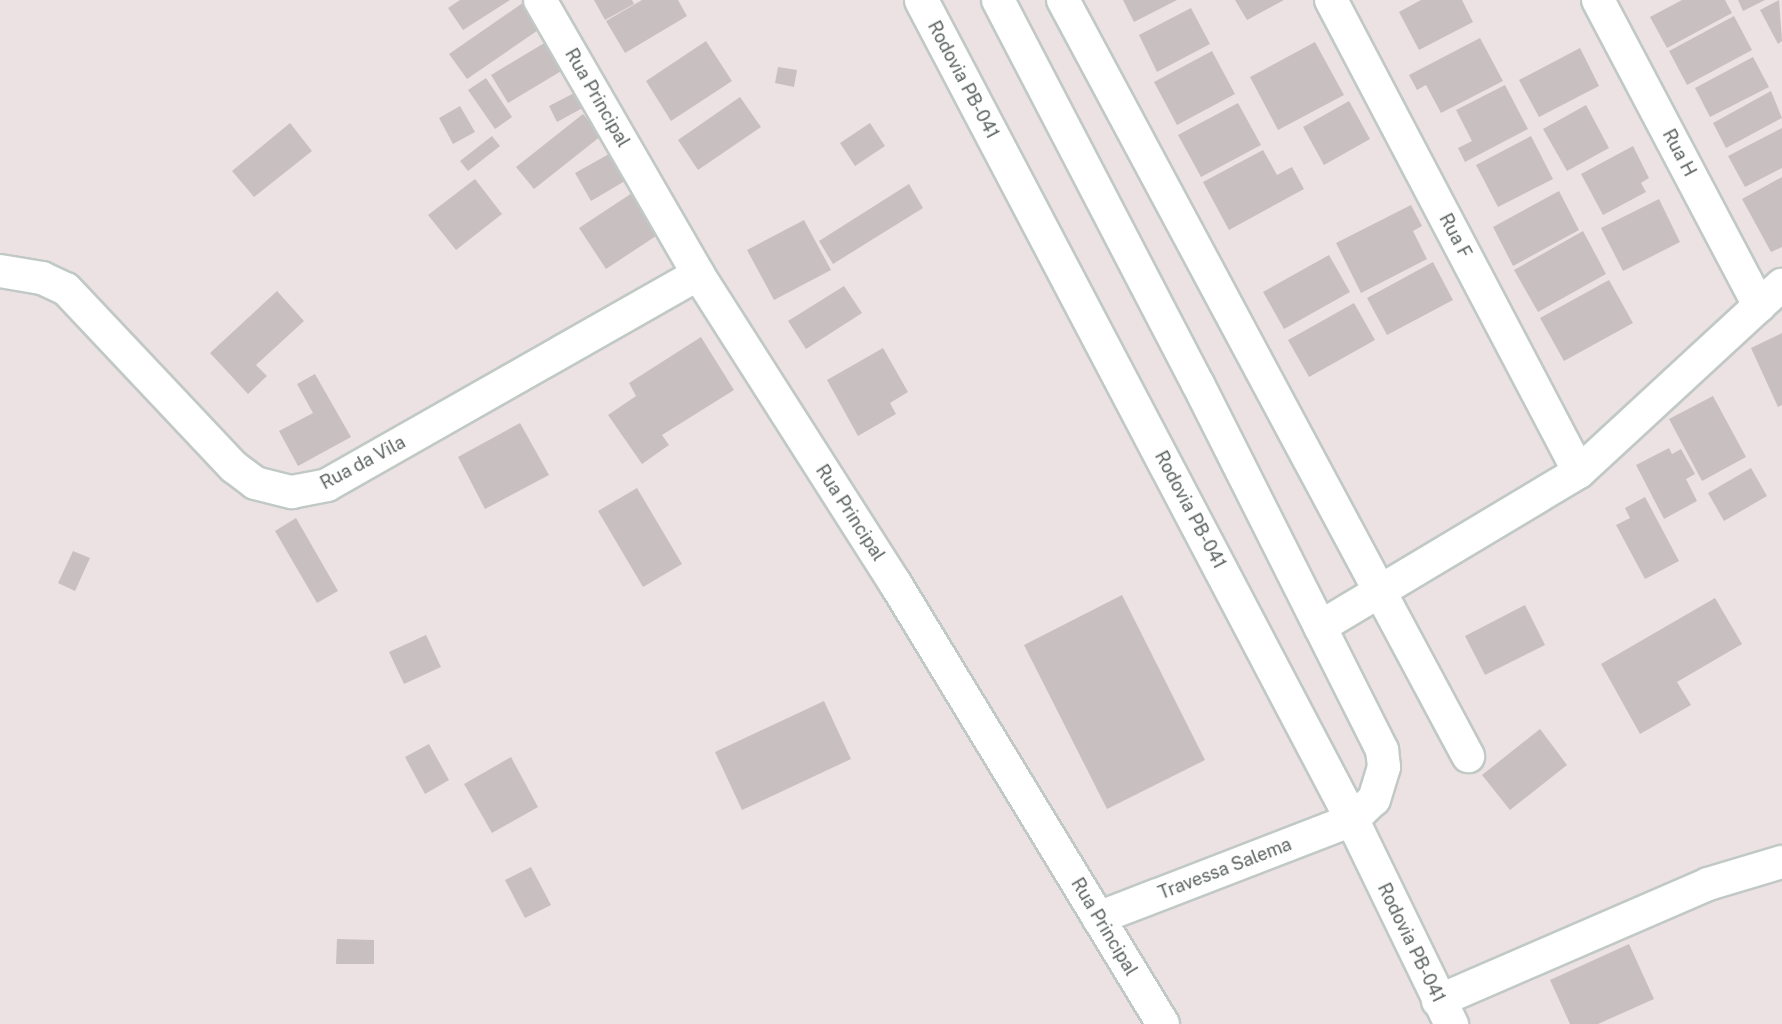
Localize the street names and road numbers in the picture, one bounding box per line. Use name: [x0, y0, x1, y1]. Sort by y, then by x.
street label: Rodovia PB-041: [923, 17, 1003, 143]
street label: Rua Principal: [560, 45, 634, 151]
street label: Rua H: [1658, 126, 1700, 180]
street label: Rua F: [1434, 210, 1476, 262]
street label: Rua da Vila: [316, 431, 410, 495]
street label: Rodovia PB-041: [1150, 447, 1230, 573]
street label: Rua Principal: [811, 461, 889, 565]
street label: Travessa Salema: [1155, 834, 1295, 904]
street label: Rua Principal: [1066, 874, 1142, 980]
street label: Rodovia PB-041: [1373, 880, 1449, 1006]

